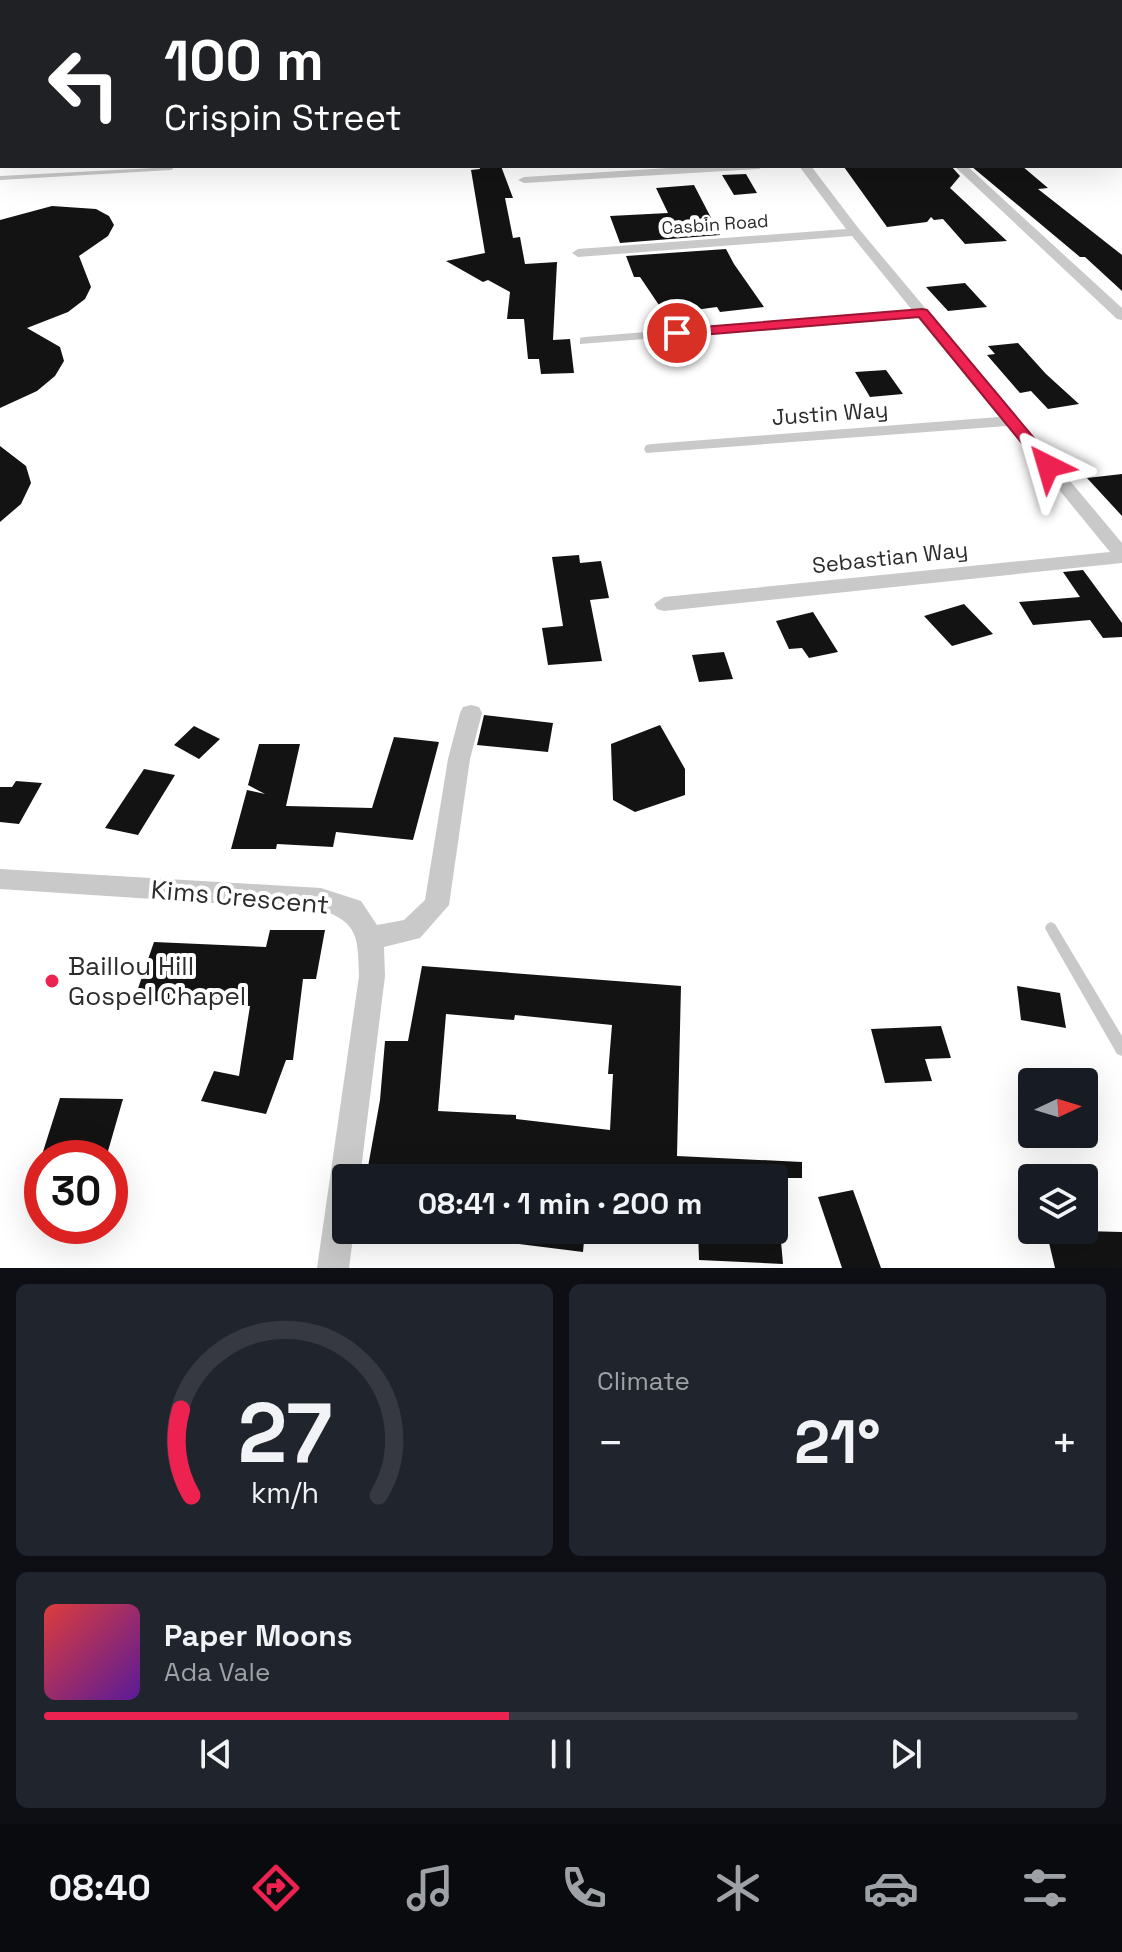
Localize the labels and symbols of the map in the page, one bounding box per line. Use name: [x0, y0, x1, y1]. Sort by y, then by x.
street label: Casbin Road: [661, 209, 769, 239]
pin: [643, 299, 711, 367]
street label: Justin Way: [771, 395, 889, 431]
position arrow: [1006, 424, 1090, 508]
street label: Sebastian Way: [811, 535, 969, 579]
street label: Kims Crescent: [150, 872, 330, 922]
place label: Baillou Hill Gospel Chapel: [68, 949, 246, 1013]
marker: Baillou Hill Gospel Chapel: [43, 972, 61, 990]
north arrow: [1018, 1068, 1098, 1148]
speed limit sign: 30: [24, 1140, 128, 1244]

